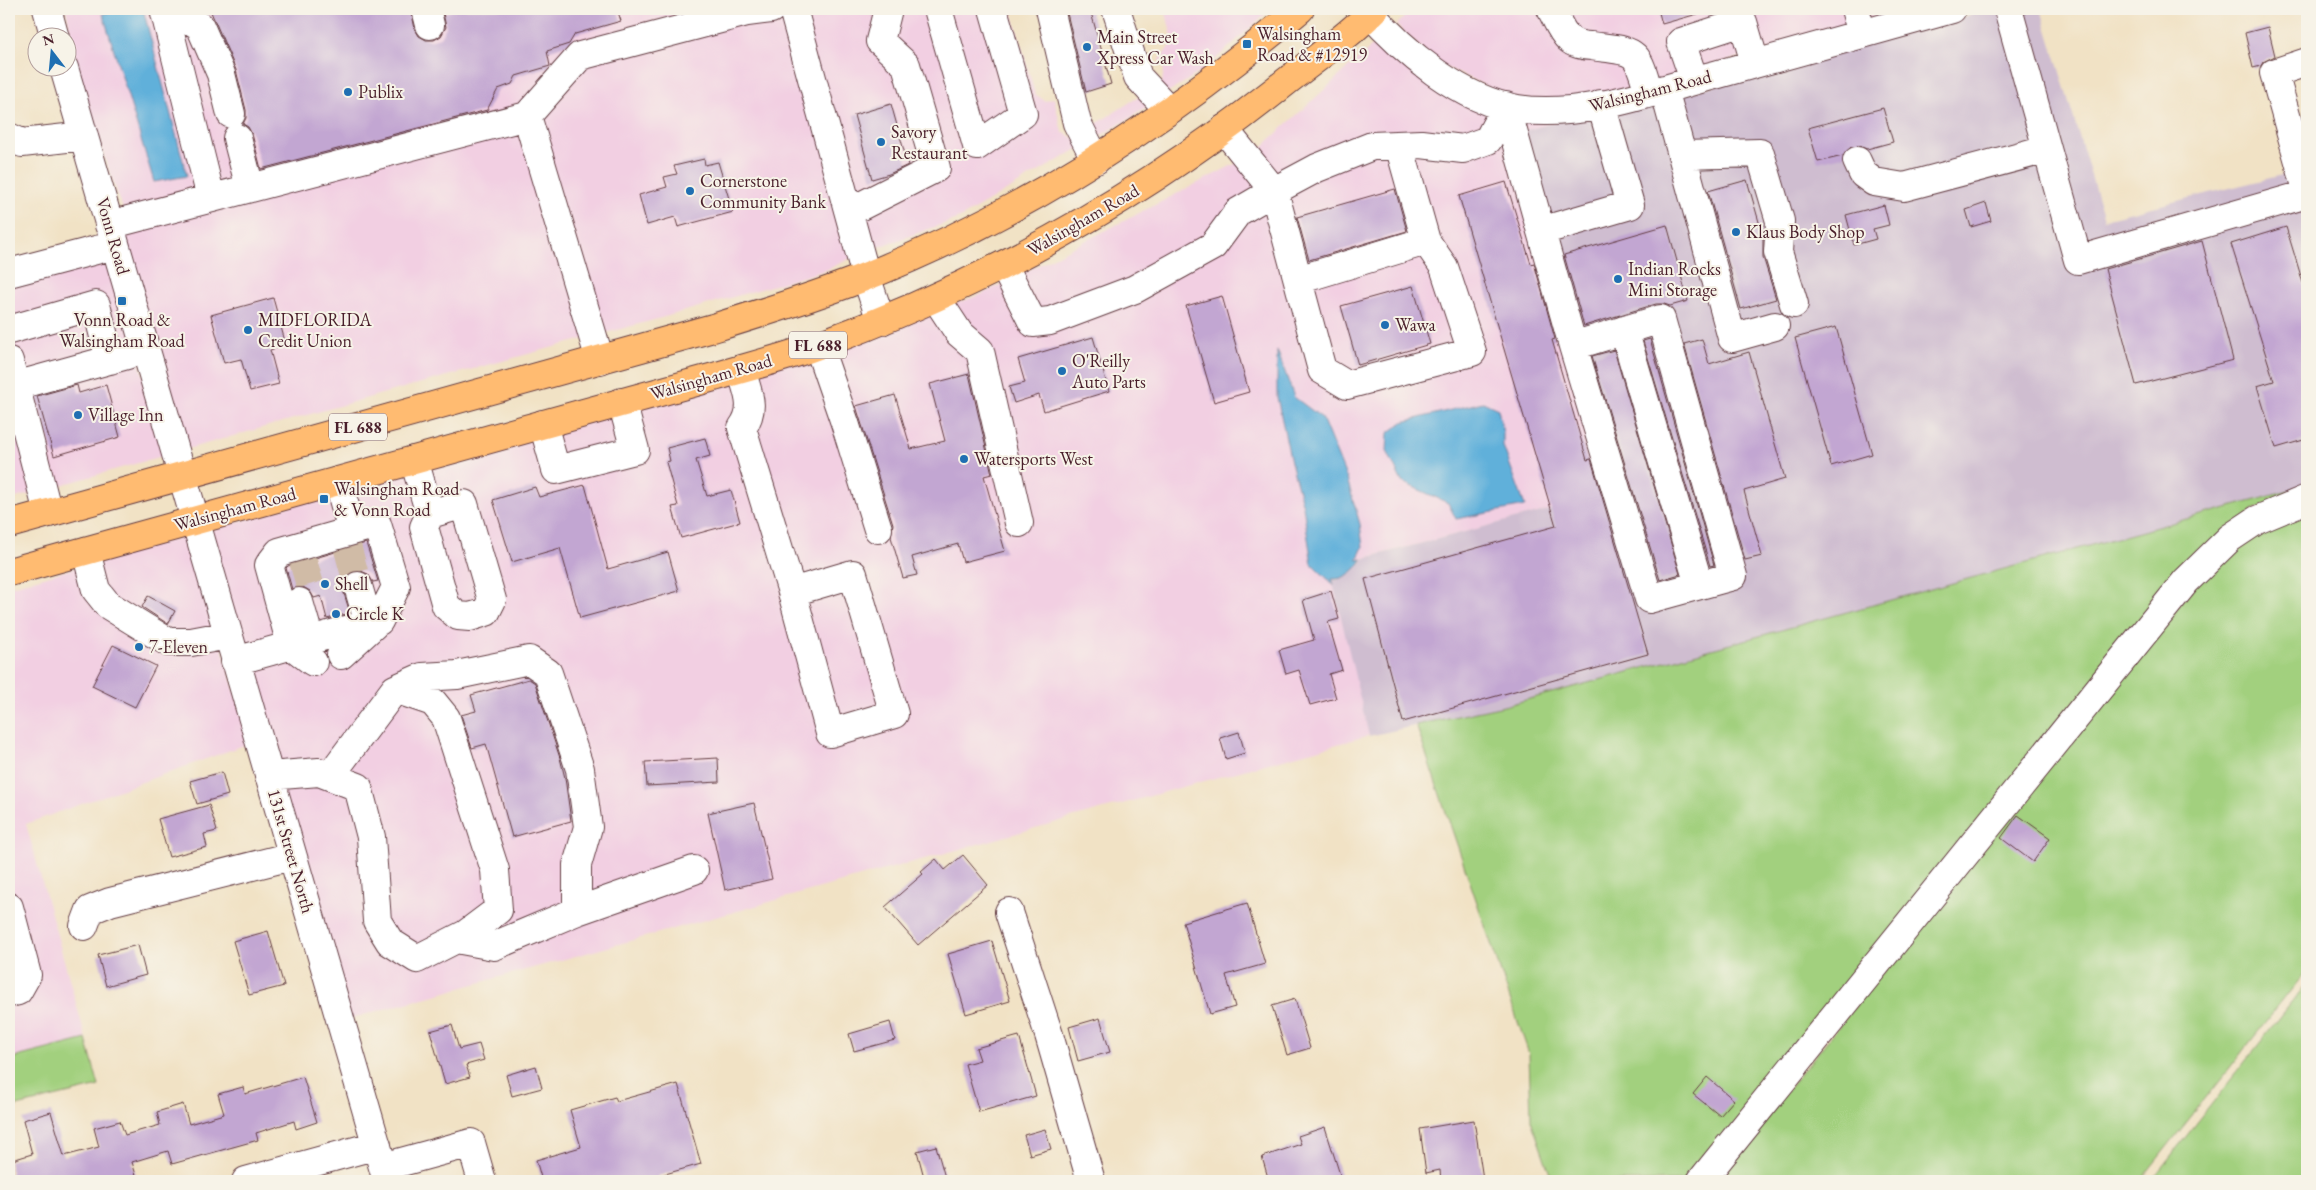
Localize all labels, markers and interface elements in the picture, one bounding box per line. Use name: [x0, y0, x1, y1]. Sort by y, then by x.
place label: Walsingham Road & #12919: [1257, 22, 1367, 66]
place label: Main Street Xpress Car Wash: [1096, 25, 1214, 69]
north arrow: [28, 28, 78, 78]
text: N: [40, 29, 57, 50]
marker: Walsingham Road & #12919: [1241, 38, 1253, 50]
marker: Main Street Xpress Car Wash: [1081, 41, 1093, 53]
street label: Walsingham Road: [1586, 64, 1714, 117]
place label: Publix: [358, 80, 403, 103]
marker: Publix: [342, 86, 354, 98]
place label: Savory Restaurant: [891, 120, 968, 164]
marker: Savory Restaurant: [875, 136, 887, 148]
place label: Cornerstone Community Bank: [700, 169, 826, 213]
street label: Walsingham Road: [1023, 178, 1144, 261]
marker: Cornerstone Community Bank: [684, 185, 696, 197]
street label: Vonn Road: [91, 194, 136, 278]
place label: Klaus Body Shop: [1746, 220, 1865, 243]
marker: Klaus Body Shop: [1730, 226, 1742, 238]
place label: Indian Rocks Mini Storage: [1628, 257, 1721, 301]
marker: Indian Rocks Mini Storage: [1612, 273, 1624, 285]
marker: Vonn Road & Walsingham Road: [116, 295, 128, 307]
place label: Vonn Road & Walsingham Road: [59, 308, 186, 352]
place label: MIDFLORIDA Credit Union: [258, 308, 372, 352]
place label: Wawa: [1395, 313, 1437, 336]
marker: Wawa: [1379, 319, 1391, 331]
marker: MIDFLORIDA Credit Union: [242, 324, 254, 336]
road number: FL 688: [789, 332, 847, 358]
street label: Walsingham Road: [647, 348, 775, 405]
place label: O'Reilly Auto Parts: [1071, 349, 1146, 393]
marker: O'Reilly Auto Parts: [1056, 365, 1068, 377]
place label: Village Inn: [88, 403, 164, 426]
marker: Village Inn: [72, 409, 84, 421]
road number: FL 688: [329, 414, 387, 441]
place label: Watersports West: [974, 447, 1093, 470]
marker: Watersports West: [958, 453, 970, 465]
place label: Walsingham Road & Vonn Road: [334, 477, 460, 521]
street label: Walsingham Road: [171, 481, 299, 536]
marker: Walsingham Road & Vonn Road: [318, 493, 330, 505]
place label: Shell: [335, 572, 368, 595]
marker: Shell: [319, 578, 331, 590]
place label: Circle K: [346, 602, 404, 625]
marker: Circle K: [330, 608, 342, 620]
place label: 7-Eleven: [149, 635, 209, 658]
marker: 7-Eleven: [133, 641, 145, 653]
street label: 131st Street North: [263, 786, 320, 916]

